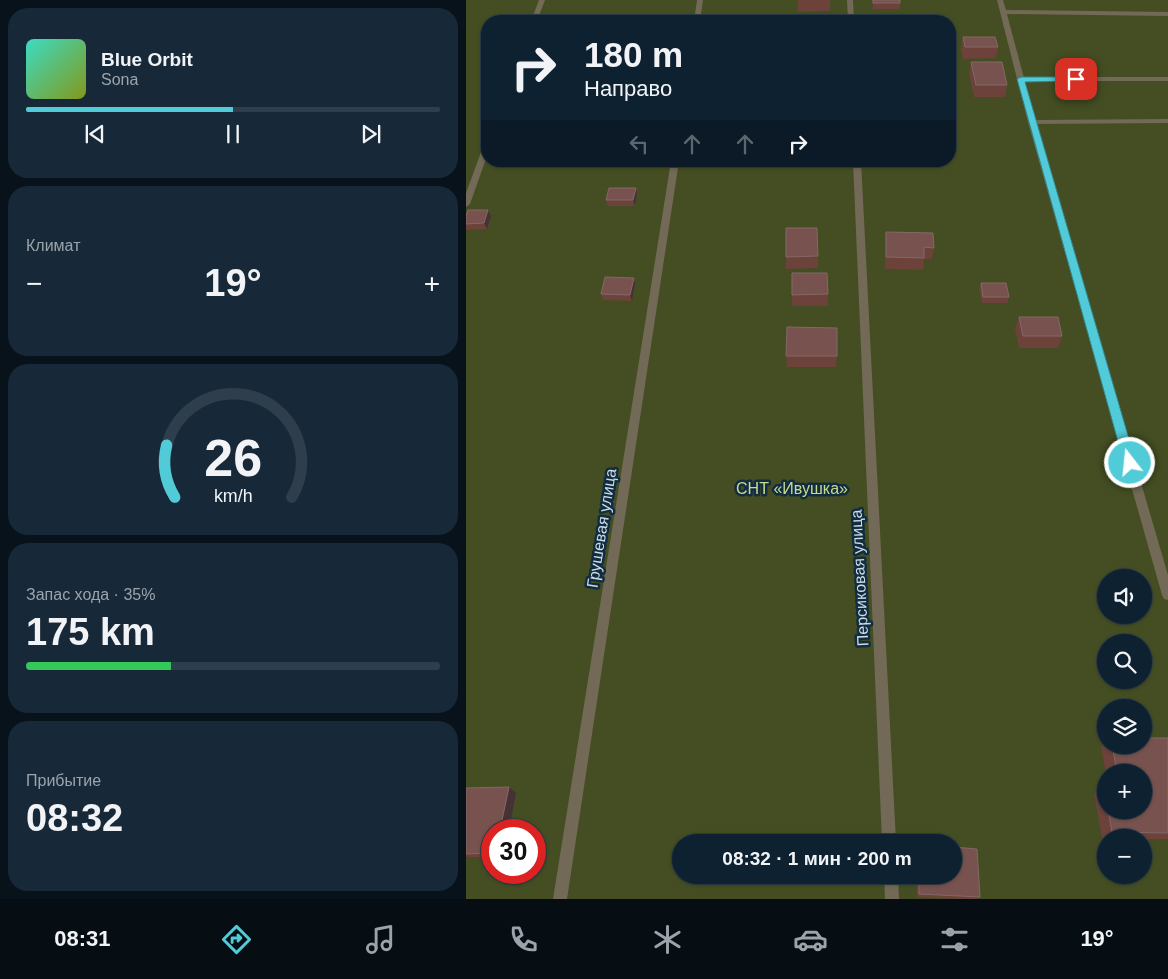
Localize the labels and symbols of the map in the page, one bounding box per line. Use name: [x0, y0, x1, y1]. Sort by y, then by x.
pin: [1055, 58, 1097, 100]
position arrow: [1103, 436, 1155, 488]
street label: Грушевая улица: [584, 467, 619, 589]
park label: СНТ «Ивушка»: [736, 480, 848, 497]
street label: Персиковая улица: [847, 509, 872, 647]
speed limit sign: 30: [481, 819, 546, 884]

